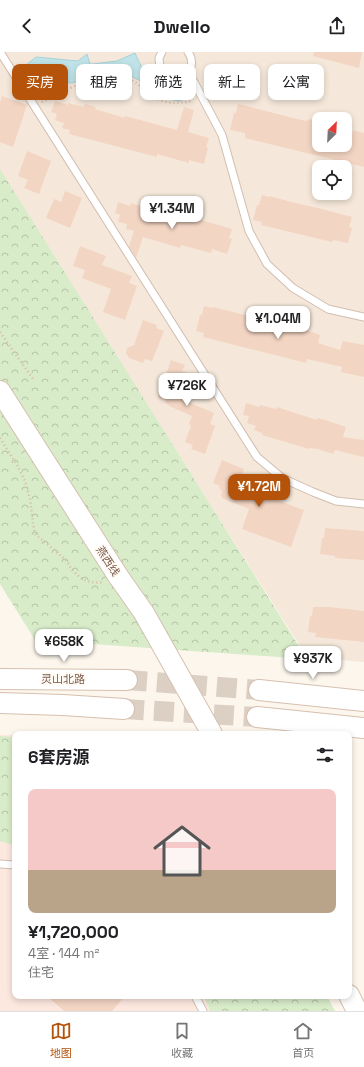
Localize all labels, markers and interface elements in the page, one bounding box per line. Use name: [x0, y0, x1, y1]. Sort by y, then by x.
icon: back: [16, 15, 38, 37]
text: Dwello: [153, 15, 211, 38]
icon: share: [326, 15, 348, 37]
chip: 买房: [12, 64, 68, 100]
chip: 租房: [76, 64, 132, 100]
chip: 筛选: [140, 64, 196, 100]
chip: 新上: [204, 64, 260, 100]
chip: 公寓: [268, 64, 324, 100]
north arrow: [312, 112, 352, 152]
map controls: [312, 112, 352, 200]
button: locate: [312, 160, 352, 200]
pin: ¥1.34M: [139, 196, 205, 230]
text: ¥1.34M: [149, 200, 195, 217]
pin: ¥1.04M: [245, 306, 311, 340]
text: ¥1.04M: [255, 310, 301, 327]
pin: ¥726K: [159, 373, 215, 407]
text: ¥726K: [167, 377, 207, 394]
pin: ¥1.72M: [226, 474, 292, 508]
text: ¥1.72M: [237, 478, 281, 495]
street label: 燕西线: [93, 543, 123, 579]
pin: ¥658K: [36, 629, 92, 663]
text: ¥658K: [44, 633, 84, 650]
pin: ¥937K: [285, 646, 341, 680]
text: ¥937K: [293, 650, 333, 667]
street label: 灵山北路: [41, 672, 85, 686]
icon: filters: [314, 744, 336, 766]
text: 6套房源: [28, 746, 90, 768]
icon: home: [146, 815, 218, 887]
text: ¥1,720,000: [28, 921, 119, 943]
text: 4室 · 144 m²: [28, 945, 99, 962]
text: 住宅: [28, 964, 54, 981]
tab: 地图: [50, 1020, 72, 1060]
tab: 收藏: [171, 1020, 193, 1060]
tab: 首页: [292, 1020, 314, 1060]

